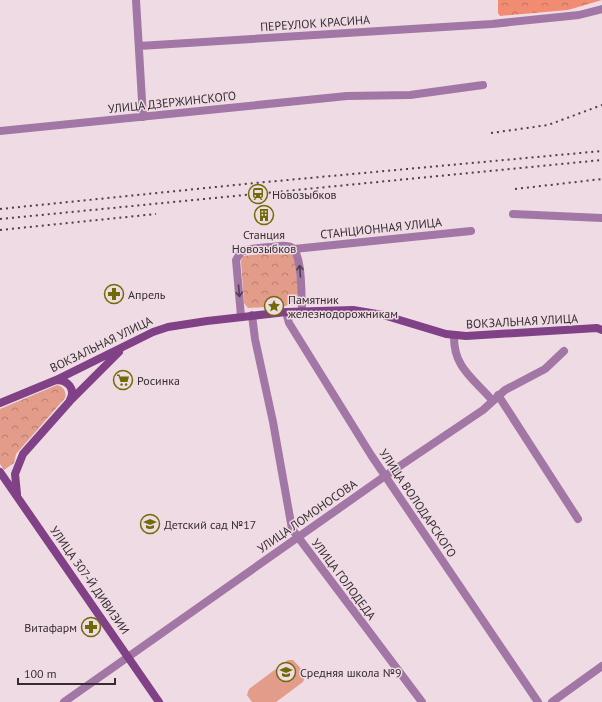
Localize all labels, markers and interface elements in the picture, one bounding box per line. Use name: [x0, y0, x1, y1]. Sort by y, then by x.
street label: ПЕРЕУЛОК КРАСИНА: [260, 12, 370, 34]
street label: УЛИЦА ДЗЕРЖИНСКОГО: [107, 88, 237, 116]
station icon: Новозыбков: [247, 183, 269, 205]
place label: Новозыбков: [272, 187, 337, 202]
building icon: Станция Новозыбков: [253, 204, 275, 226]
street label: СТАНЦИОННАЯ УЛИЦА: [319, 214, 443, 242]
place label: Станция Новозыбков: [232, 227, 296, 256]
one-way arrow: [296, 265, 303, 278]
pharmacy icon: Апрель: [103, 283, 125, 305]
one-way arrow: [235, 284, 242, 297]
place label: Апрель: [128, 287, 166, 302]
place label: Памятник железнодорожникам: [288, 292, 398, 321]
place icon: Памятник железнодорожникам: [263, 295, 285, 317]
street label: ВОКЗАЛЬНАЯ УЛИЦА: [466, 311, 578, 331]
street label: ВОКЗАЛЬНАЯ УЛИЦА: [47, 313, 155, 375]
supermarket icon: Росинка: [112, 369, 134, 391]
place label: Росинка: [137, 373, 180, 388]
street label: УЛИЦА ВОЛОДАРСКОГО: [376, 446, 460, 560]
street label: УЛИЦА ЛОМОНОСОВА: [254, 476, 360, 556]
school or university icon: Детский сад №17: [139, 513, 161, 535]
place label: Детский сад №17: [164, 517, 256, 532]
street label: УЛИЦА 307-Й ДИВИЗИИ: [47, 523, 133, 637]
street label: УЛИЦА ГОЛОДЕДА: [309, 535, 379, 623]
pharmacy icon: Витафарм: [80, 616, 102, 638]
place label: Витафарм: [24, 620, 77, 635]
scale bar: [18, 660, 115, 686]
school or university icon: Средняя школа №9: [275, 661, 297, 683]
place label: Средняя школа №9: [300, 665, 402, 680]
text: 100 m: [24, 666, 57, 681]

